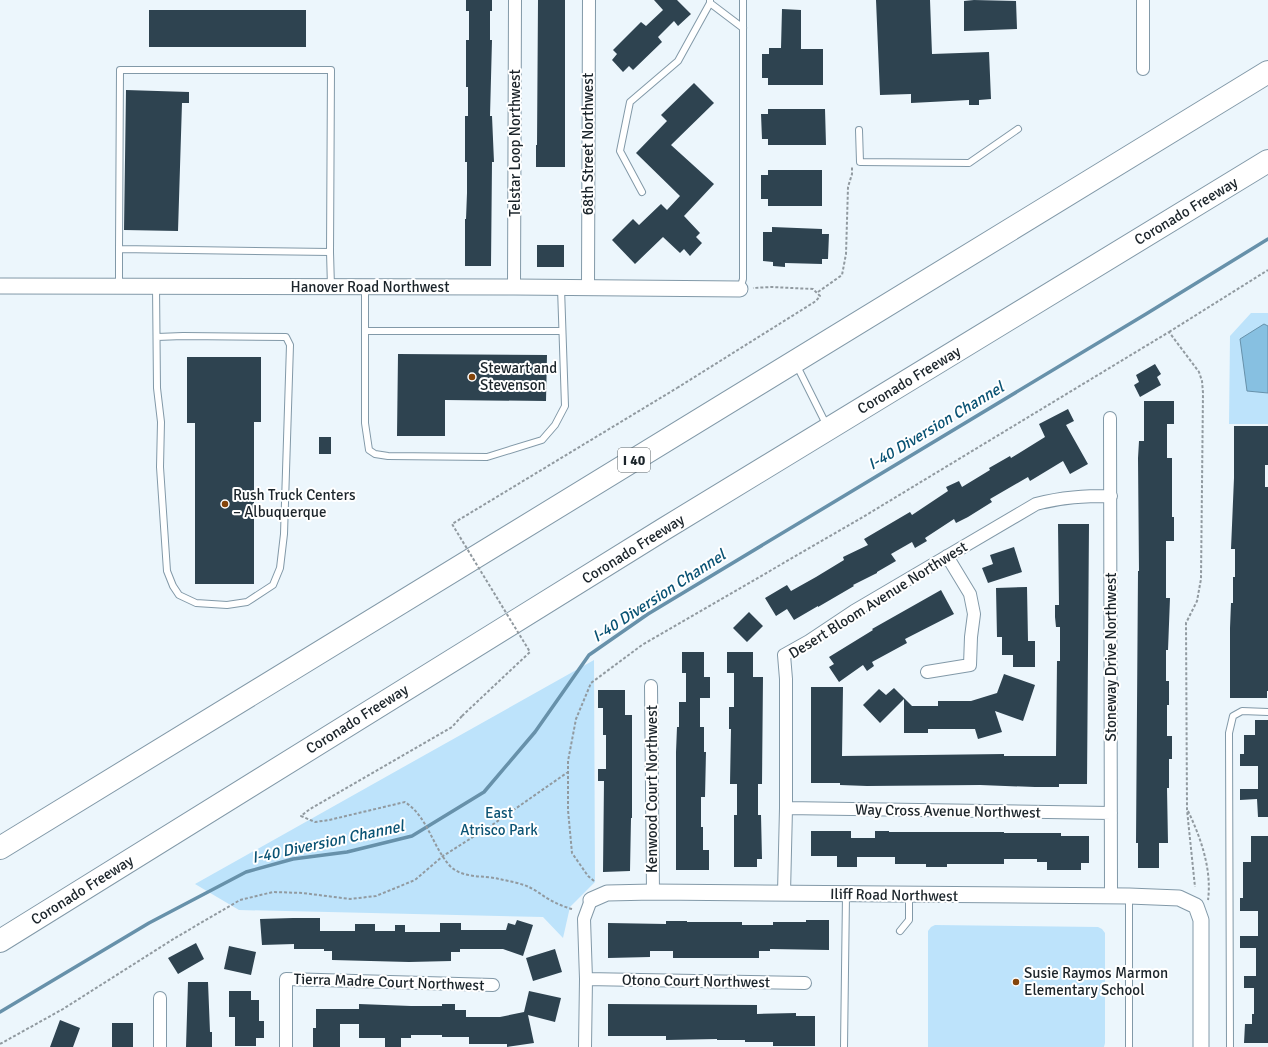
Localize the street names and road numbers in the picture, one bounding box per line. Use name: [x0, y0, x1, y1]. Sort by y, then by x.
street label: Telstar Loop Northwest: [506, 69, 524, 217]
street label: 68th Street Northwest: [579, 73, 597, 215]
street label: Coronado Freeway: [1131, 173, 1241, 249]
street label: Hanover Road Northwest: [291, 278, 449, 296]
street label: Coronado Freeway: [854, 342, 964, 418]
road number: I 40: [618, 448, 650, 472]
street label: Coronado Freeway: [579, 510, 687, 588]
street label: Desert Bloom Avenue Northwest: [785, 538, 971, 662]
street label: Stoneway Drive Northwest: [1102, 573, 1120, 742]
street label: Coronado Freeway: [303, 680, 411, 758]
street label: Kenwood Court Northwest: [643, 705, 661, 873]
street label: Way Cross Avenue Northwest: [855, 800, 1041, 822]
street label: Coronado Freeway: [28, 851, 136, 929]
street label: Iliff Road Northwest: [830, 885, 958, 905]
street label: Tierra Madre Court Northwest: [293, 970, 485, 994]
street label: Otono Court Northwest: [622, 971, 770, 991]

